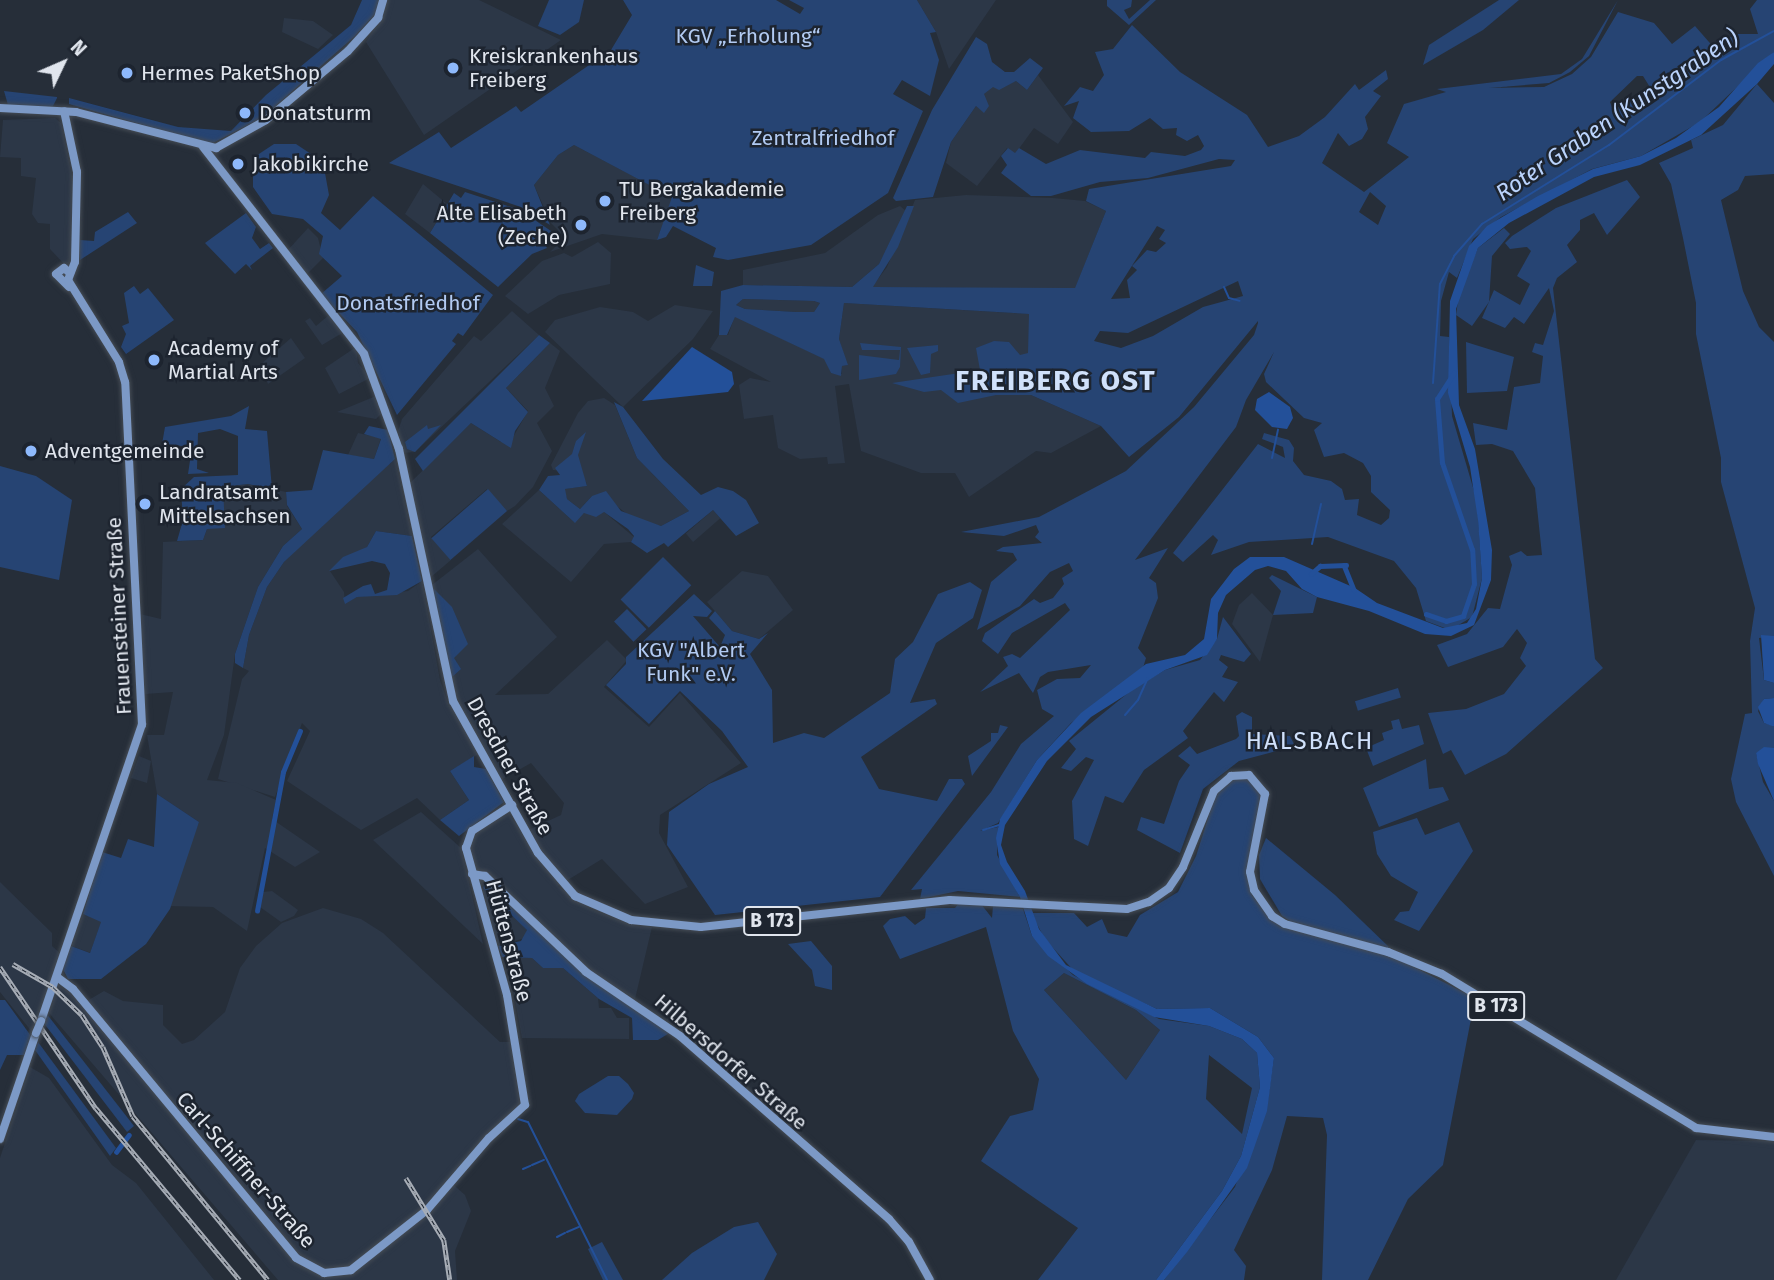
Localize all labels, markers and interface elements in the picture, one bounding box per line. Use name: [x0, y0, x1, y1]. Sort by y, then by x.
park label: KGV „Erholung“: [676, 23, 820, 49]
water label: Roter Graben (Kunstgraben): [1490, 23, 1744, 207]
north arrow: [28, 28, 98, 98]
text: N: [66, 36, 91, 61]
place label: Kreiskrankenhaus Freiberg: [469, 43, 638, 93]
marker: Kreiskrankenhaus Freiberg: [443, 58, 463, 78]
place label: Hermes PaketShop: [141, 60, 320, 86]
marker: Hermes PaketShop: [119, 65, 135, 81]
place label: Donatsturm: [259, 100, 372, 126]
marker: Donatsturm: [237, 105, 253, 121]
park label: Zentralfriedhof: [751, 125, 895, 151]
place label: Jakobikirche: [252, 151, 369, 177]
marker: Jakobikirche: [230, 156, 246, 172]
place label: TU Bergakademie Freiberg: [619, 176, 785, 226]
marker: TU Bergakademie Freiberg: [597, 193, 613, 209]
place label: Alte Elisabeth (Zeche): [437, 200, 567, 250]
marker: Alte Elisabeth (Zeche): [573, 217, 589, 233]
park label: Donatsfriedhof: [336, 290, 480, 316]
place label: Academy of Martial Arts: [168, 335, 278, 385]
marker: Academy of Martial Arts: [146, 352, 162, 368]
district label: FREIBERG OST: [957, 364, 1155, 398]
place label: Adventgemeinde: [45, 438, 205, 464]
marker: Adventgemeinde: [23, 443, 39, 459]
place label: Landratsamt Mittelsachsen: [159, 479, 291, 529]
marker: Landratsamt Mittelsachsen: [137, 496, 153, 512]
street label: Frauensteiner Straße: [101, 517, 137, 715]
park label: KGV "Albert Funk" e.V.: [637, 637, 745, 687]
street label: Dresdner Straße: [462, 693, 558, 839]
district label: HALSBACH: [1247, 728, 1373, 756]
street label: Hüttenstraße: [481, 877, 537, 1005]
road number: B 173: [742, 906, 802, 937]
street label: Hilbersdorfer Straße: [649, 989, 813, 1135]
road number: B 173: [1466, 990, 1526, 1022]
street label: Carl-Schiffner-Straße: [171, 1087, 321, 1253]

